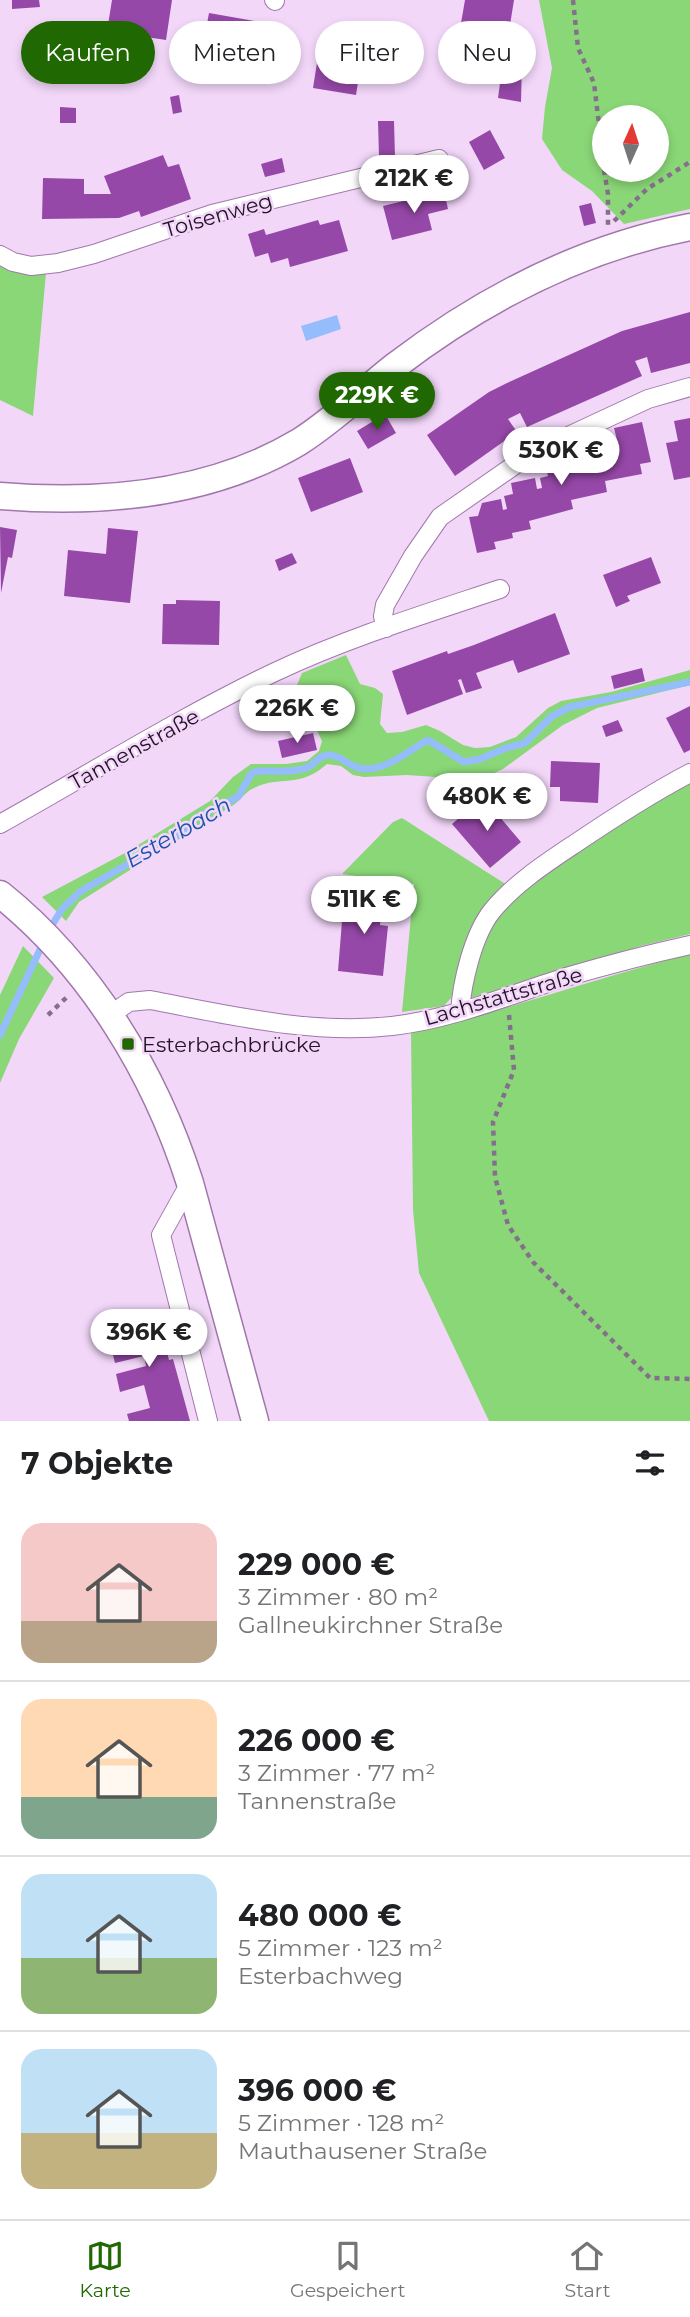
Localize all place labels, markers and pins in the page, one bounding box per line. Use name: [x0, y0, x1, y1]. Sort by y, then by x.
pin: 212K €: [357, 156, 471, 215]
pin: 229K €: [320, 372, 434, 432]
pin: 530K €: [504, 428, 618, 487]
pin: 226K €: [240, 686, 354, 745]
pin: 480K €: [430, 774, 544, 833]
pin: 511K €: [307, 876, 421, 936]
place label: Esterbachbrücke: [142, 1032, 321, 1057]
marker: Esterbachbrücke: [120, 1036, 136, 1052]
pin: 396K €: [92, 1310, 206, 1369]

